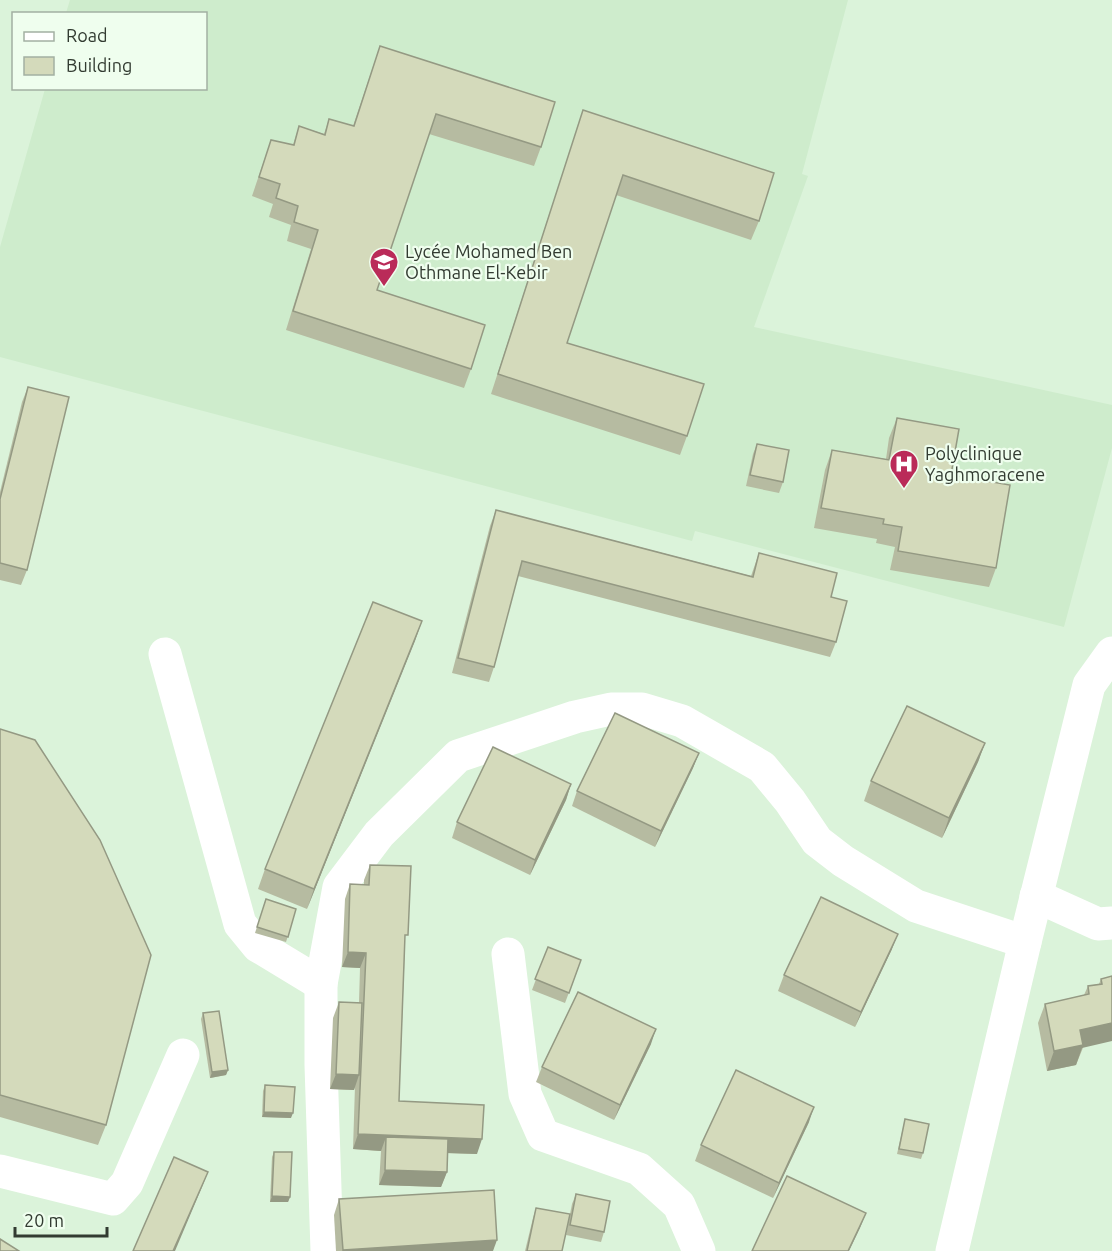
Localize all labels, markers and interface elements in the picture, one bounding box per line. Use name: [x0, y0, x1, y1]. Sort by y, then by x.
legend: [12, 12, 207, 90]
text: Road: [66, 25, 108, 45]
text: Building: [66, 55, 132, 75]
place label: Lycée Mohamed Ben Othmane El-Kebir: [405, 241, 572, 282]
school or university icon: Lycée Mohamed Ben Othmane El-Kebir: [368, 246, 400, 288]
place label: Polyclinique Yaghmoracene: [925, 443, 1045, 484]
hospital icon: Polyclinique Yaghmoracene: [888, 448, 920, 490]
scale bar: [15, 1200, 106, 1238]
text: 20 m: [24, 1210, 64, 1230]

